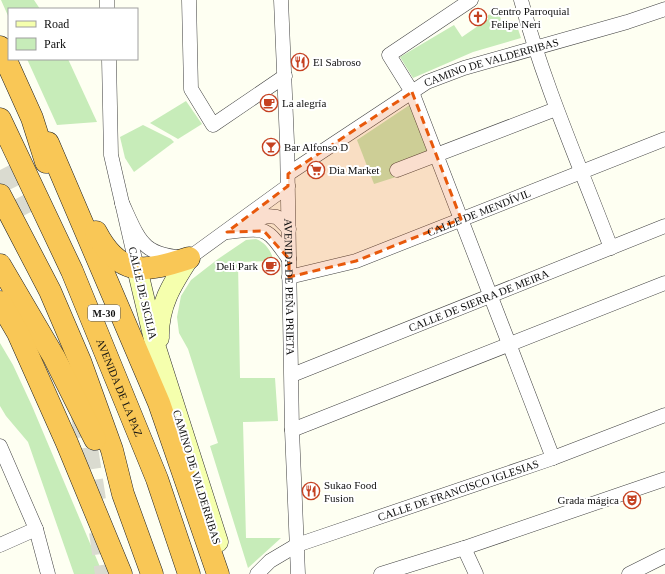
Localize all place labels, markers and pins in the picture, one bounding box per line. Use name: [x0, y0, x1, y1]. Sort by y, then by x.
place label: Centro Parroquial Felipe Neri: [491, 5, 570, 30]
church icon: Centro Parroquial Felipe Neri: [468, 7, 488, 27]
restaurant icon: El Sabroso: [290, 52, 310, 72]
place label: El Sabroso: [313, 56, 361, 68]
cafe icon: La alegría: [259, 93, 279, 113]
place label: La alegría: [282, 97, 326, 109]
bar icon: Bar Alfonso D: [261, 137, 281, 157]
place label: Bar Alfonso D: [284, 141, 348, 153]
supermarket icon: Dia Market: [306, 160, 326, 180]
place label: Dia Market: [329, 164, 379, 176]
cafe icon: Deli Park: [261, 256, 281, 276]
place label: Deli Park: [216, 260, 258, 272]
place label: Sukao Food Fusion: [324, 479, 377, 504]
restaurant icon: Sukao Food Fusion: [301, 481, 321, 501]
theatre icon: Grada mágica: [622, 490, 642, 510]
place label: Grada mágica: [558, 494, 619, 506]

